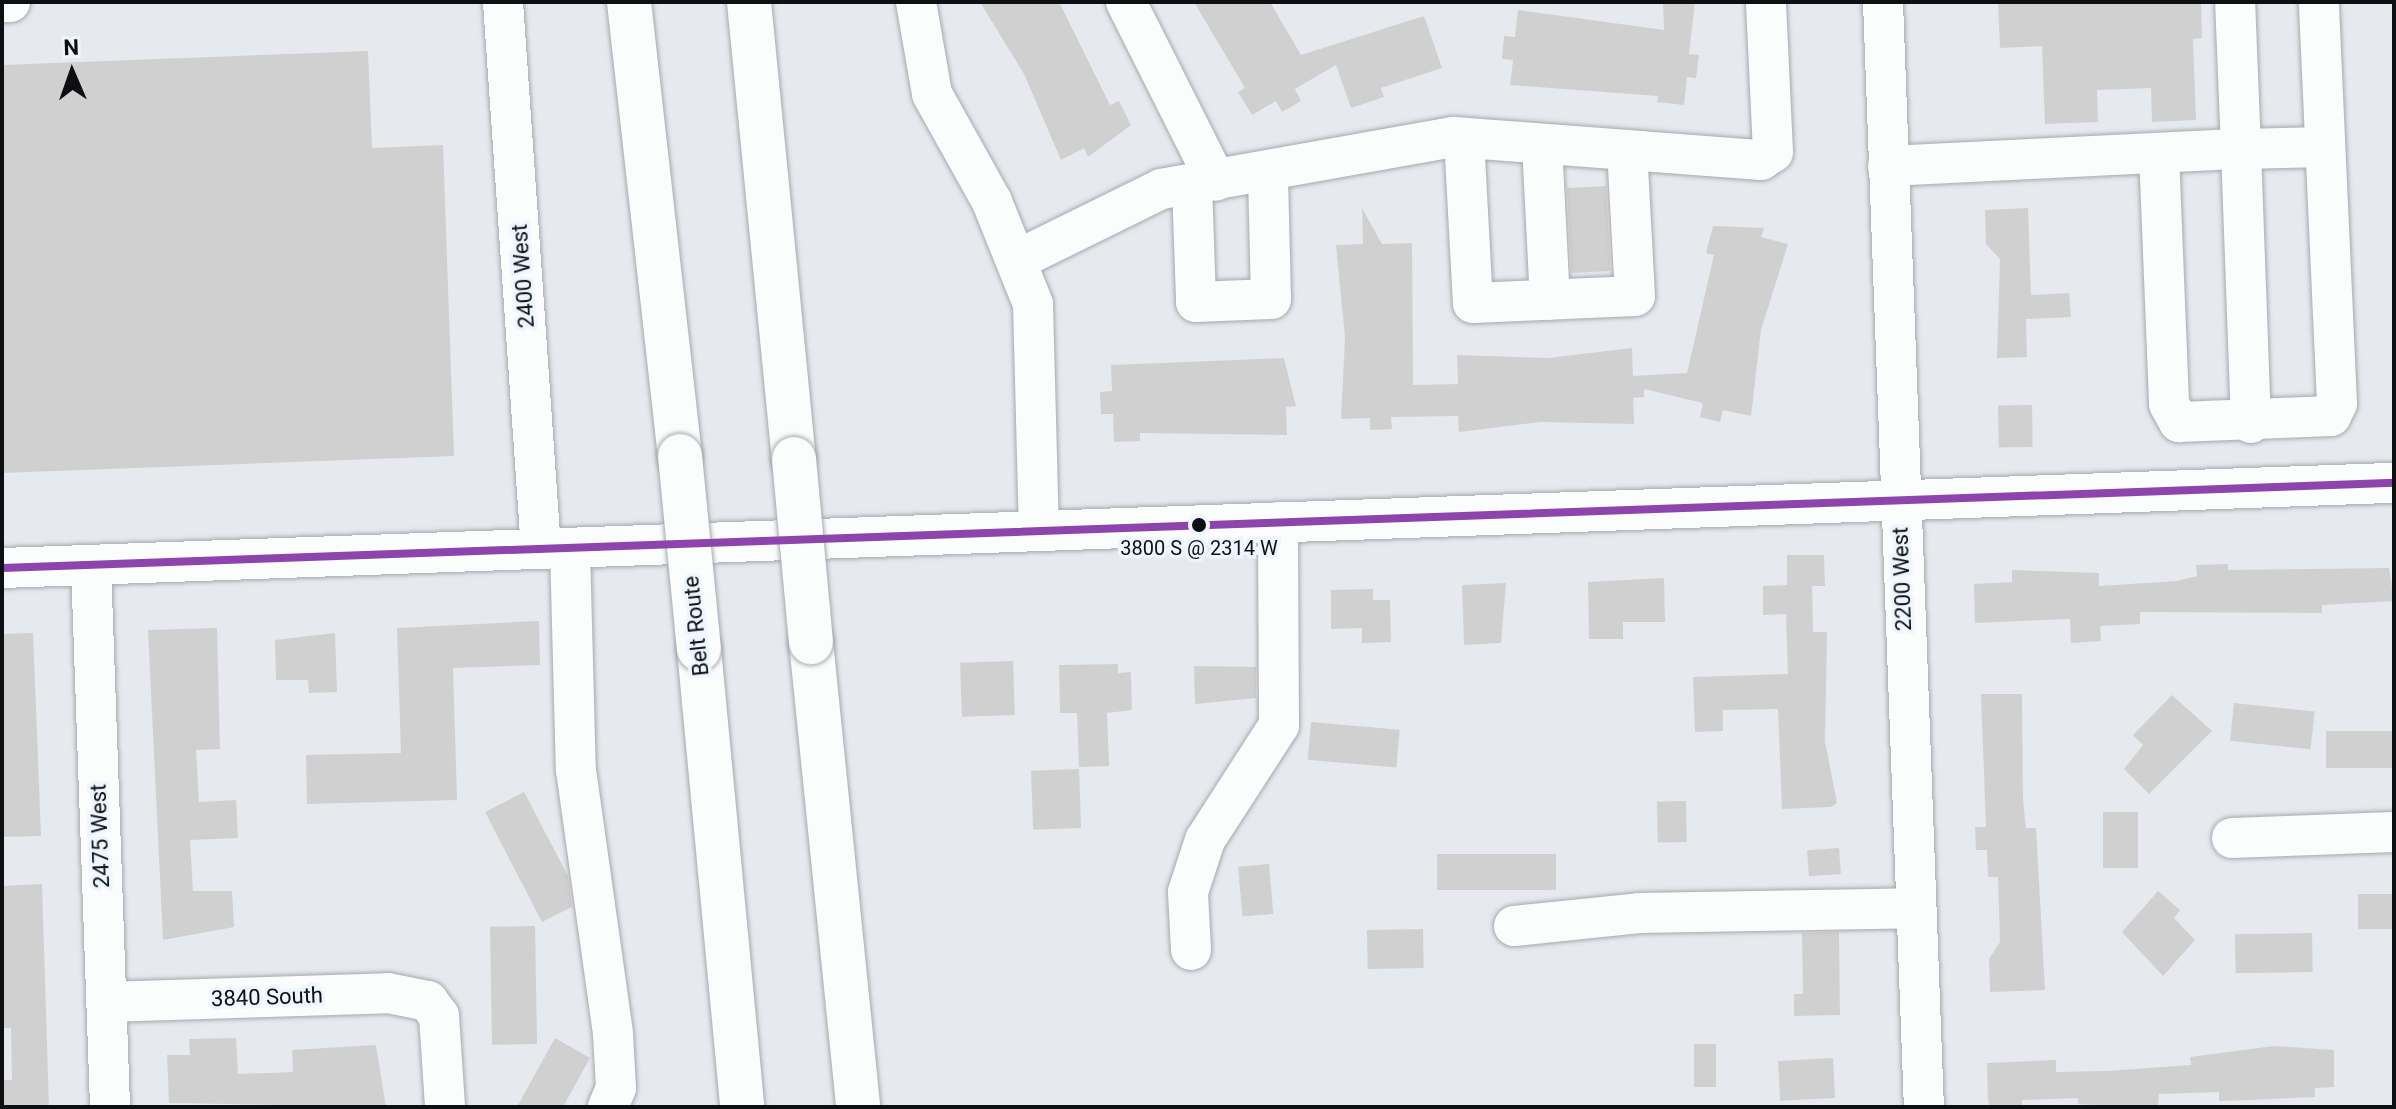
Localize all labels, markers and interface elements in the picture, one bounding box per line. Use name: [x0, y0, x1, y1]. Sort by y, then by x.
north arrow: [32, 32, 112, 112]
text: N: [63, 35, 79, 60]
street label: 2400 West: [506, 223, 540, 329]
marker: 3800 S @ 2314 W: [1191, 517, 1207, 533]
street label: 2200 West: [1887, 526, 1917, 632]
place label: 3800 S @ 2314 W: [1120, 536, 1278, 560]
street label: Belt Route: [678, 575, 714, 677]
street label: 2475 West: [85, 783, 115, 889]
street label: 3840 South: [211, 982, 323, 1012]

